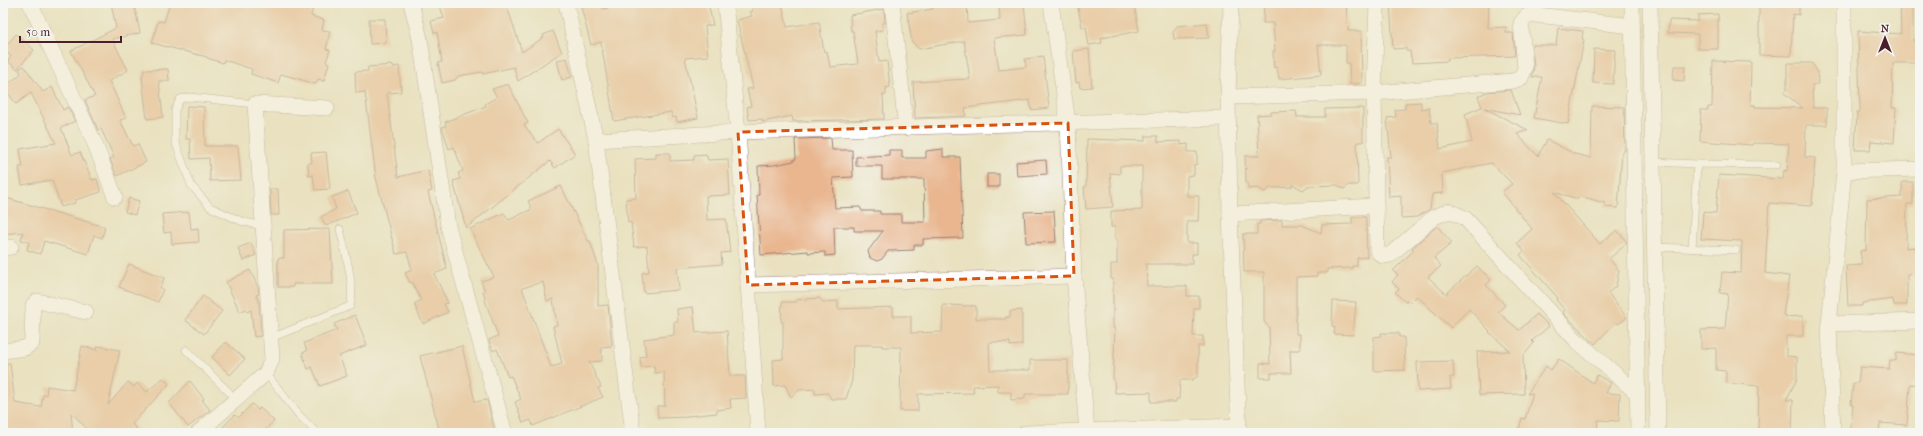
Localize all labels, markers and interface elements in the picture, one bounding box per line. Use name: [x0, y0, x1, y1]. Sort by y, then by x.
scale bar: [20, 18, 121, 44]
north arrow: [1865, 18, 1905, 58]
text: N: [1881, 22, 1890, 35]
text: 50 m: [26, 25, 50, 39]

